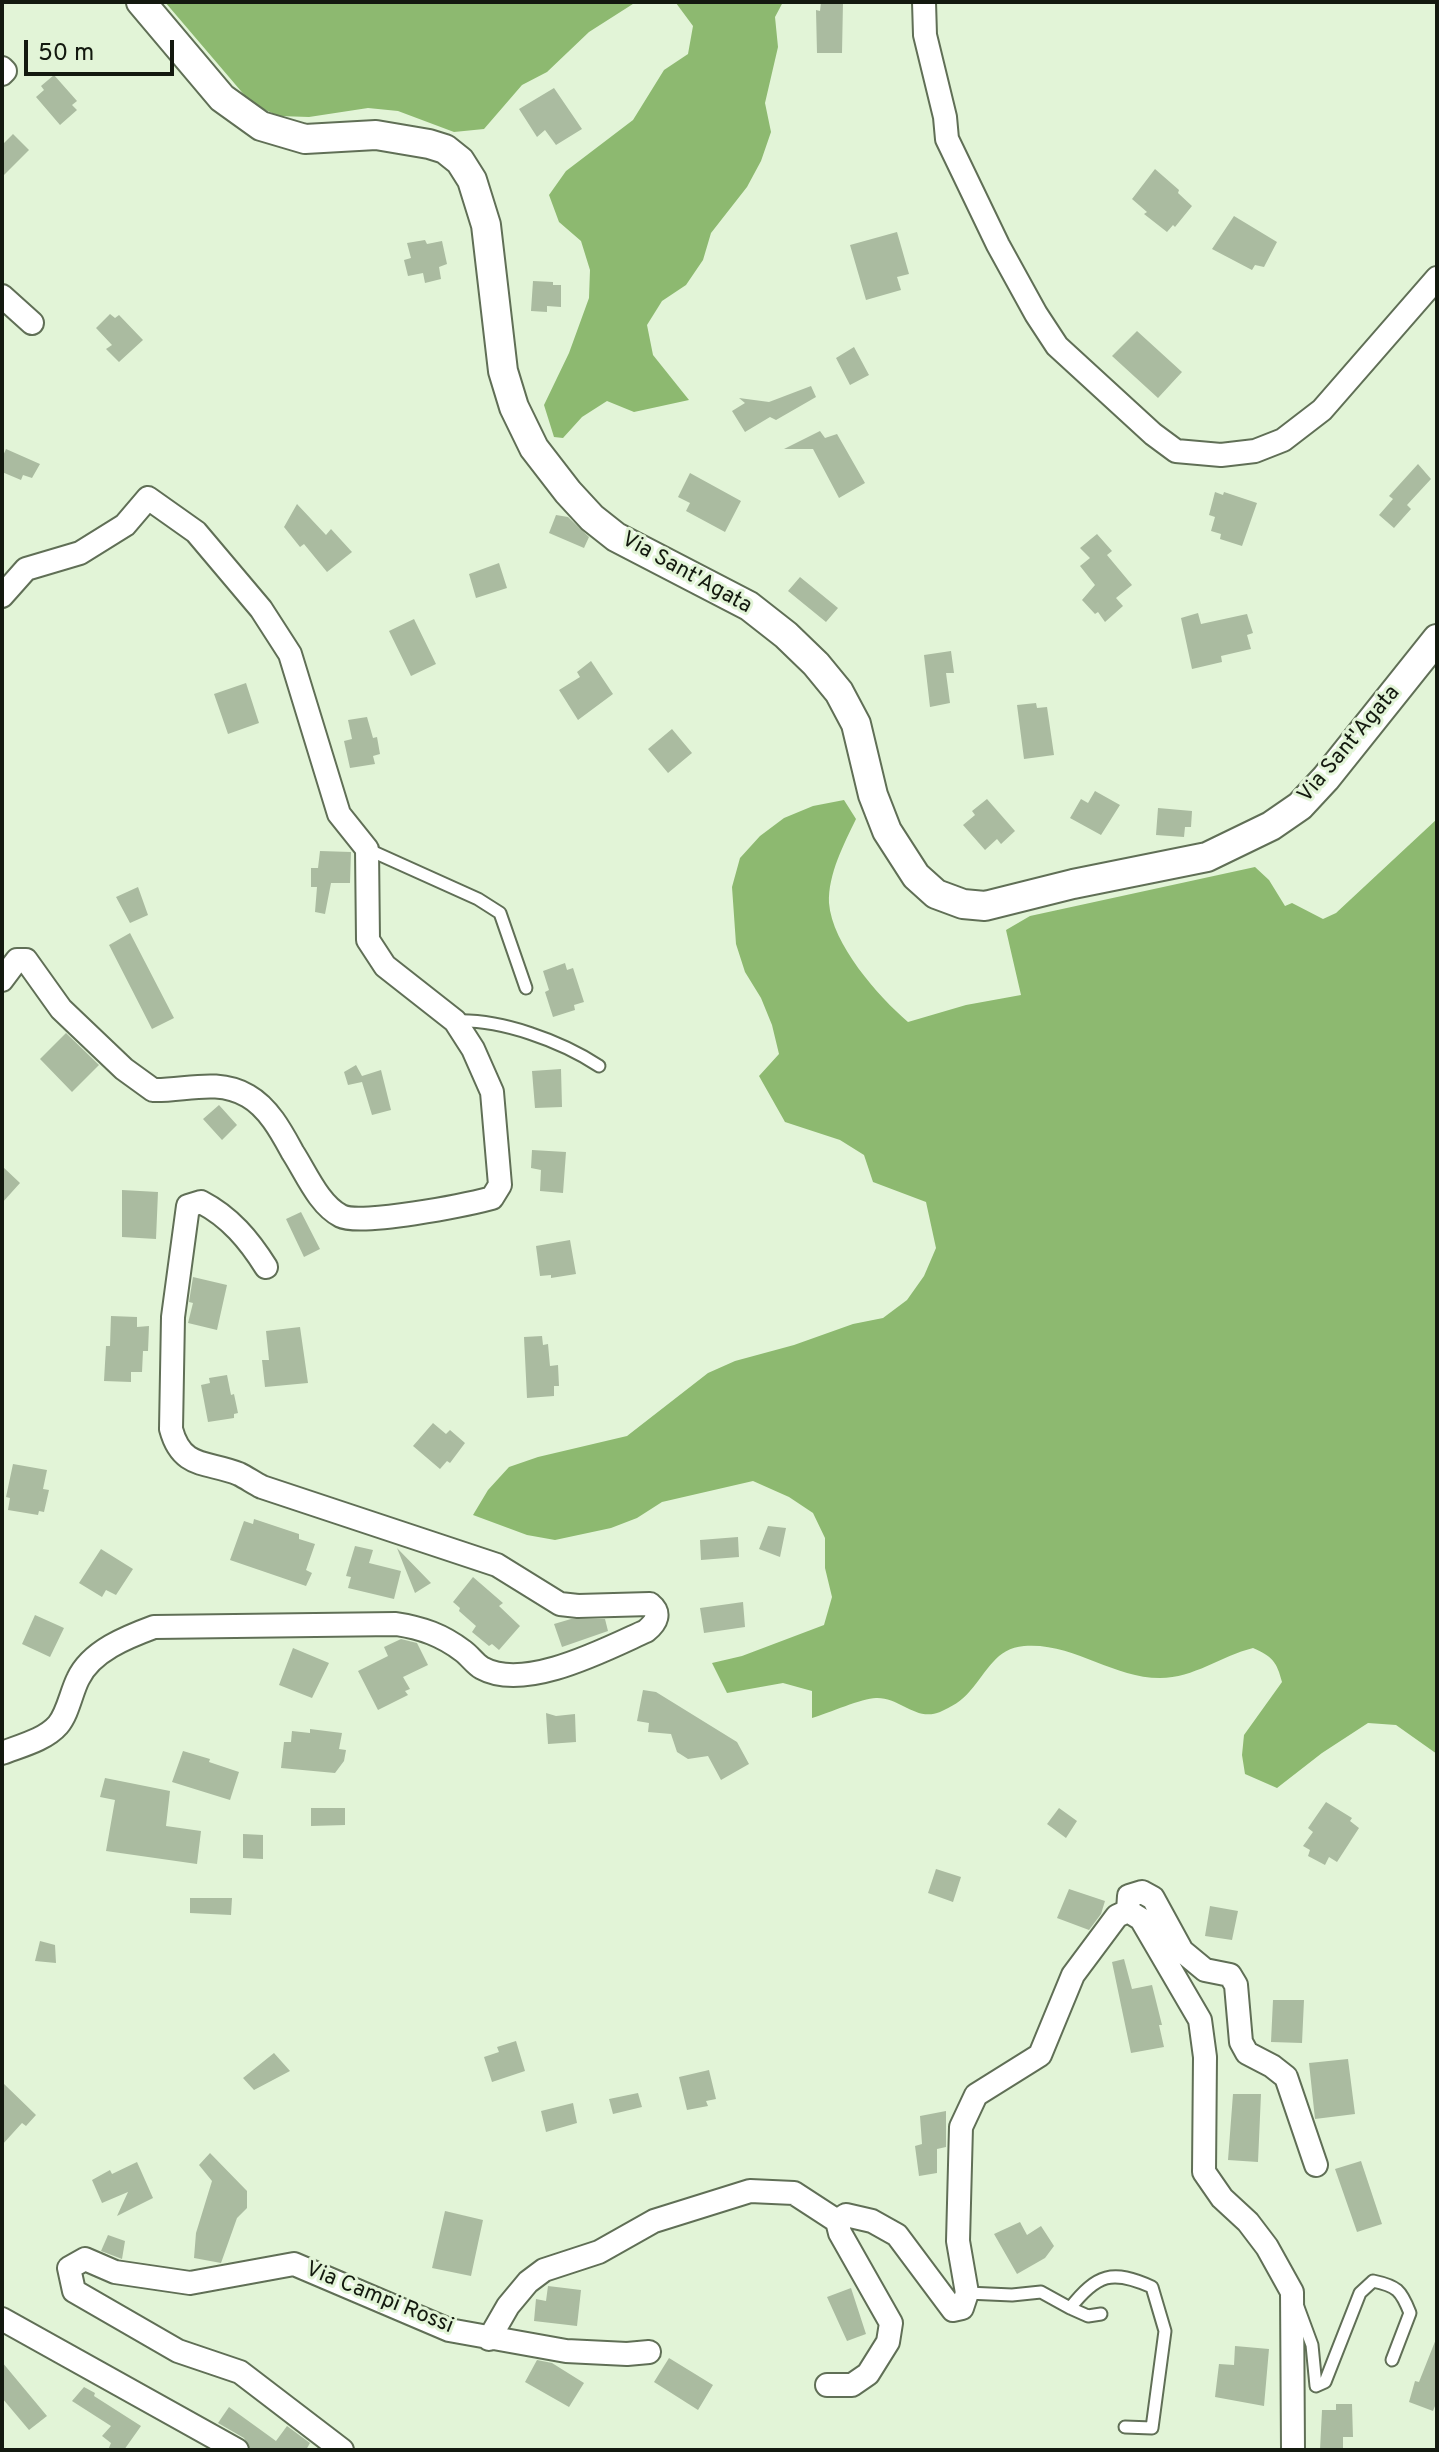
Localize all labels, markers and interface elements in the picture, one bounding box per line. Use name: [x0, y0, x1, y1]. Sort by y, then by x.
scale bar: [28, 24, 178, 74]
text: 50 m: [38, 39, 94, 69]
street label: Via Sant'Agata: [616, 527, 756, 621]
street label: Via Sant'Agata: [1293, 681, 1407, 809]
street label: Via Campi Rossi: [301, 2257, 457, 2341]

